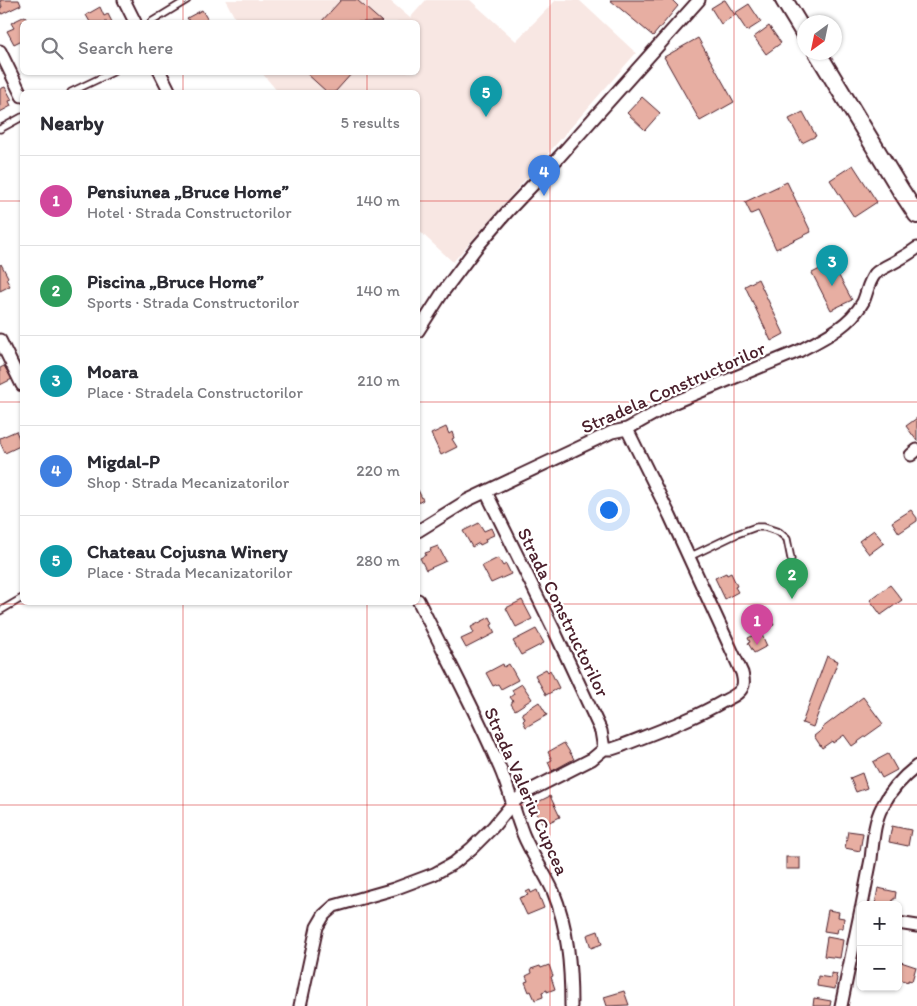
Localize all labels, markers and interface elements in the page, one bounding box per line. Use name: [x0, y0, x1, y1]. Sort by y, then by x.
north arrow: [797, 15, 842, 60]
search box: [20, 20, 420, 75]
icon: search: [38, 34, 66, 62]
text: Search here: [78, 36, 173, 59]
pin: 5: [470, 76, 502, 117]
text: Nearby: [40, 110, 104, 135]
text: 5 results: [340, 113, 400, 132]
pin: 4: [528, 155, 560, 196]
text: Pensiunea „Bruce Home”: [87, 180, 289, 203]
text: 1: [52, 191, 60, 210]
text: 140 m: [356, 191, 400, 210]
text: Hotel · Strada Constructorilor: [87, 203, 292, 222]
pin: 3: [816, 245, 848, 286]
text: Piscina „Bruce Home”: [87, 270, 264, 293]
text: 2: [52, 281, 60, 300]
text: 140 m: [356, 281, 400, 300]
text: Sports · Strada Constructorilor: [87, 293, 299, 312]
street label: Stradela Constructorilor: [577, 336, 769, 439]
text: Moara: [87, 360, 138, 383]
text: 3: [52, 371, 60, 390]
text: 210 m: [357, 371, 400, 390]
text: Place · Stradela Constructorilor: [87, 383, 303, 402]
text: Migdal-P: [87, 450, 160, 473]
text: 4: [51, 461, 61, 480]
text: 220 m: [356, 461, 400, 480]
text: Shop · Strada Mecanizatorilor: [87, 473, 289, 492]
your location: [596, 497, 622, 523]
street label: Strada Constructorilor: [513, 524, 615, 701]
text: Chateau Cojusna Winery: [87, 540, 288, 563]
text: 5: [52, 551, 60, 570]
text: 280 m: [356, 551, 400, 570]
pin: 2: [776, 558, 808, 599]
text: Place · Strada Mecanizatorilor: [87, 563, 292, 582]
pin: 1: [741, 604, 773, 645]
street label: Strada Valeriu Cupcea: [479, 704, 574, 879]
map controls: [857, 901, 902, 991]
button: +: [857, 901, 902, 946]
button: −: [857, 946, 902, 991]

